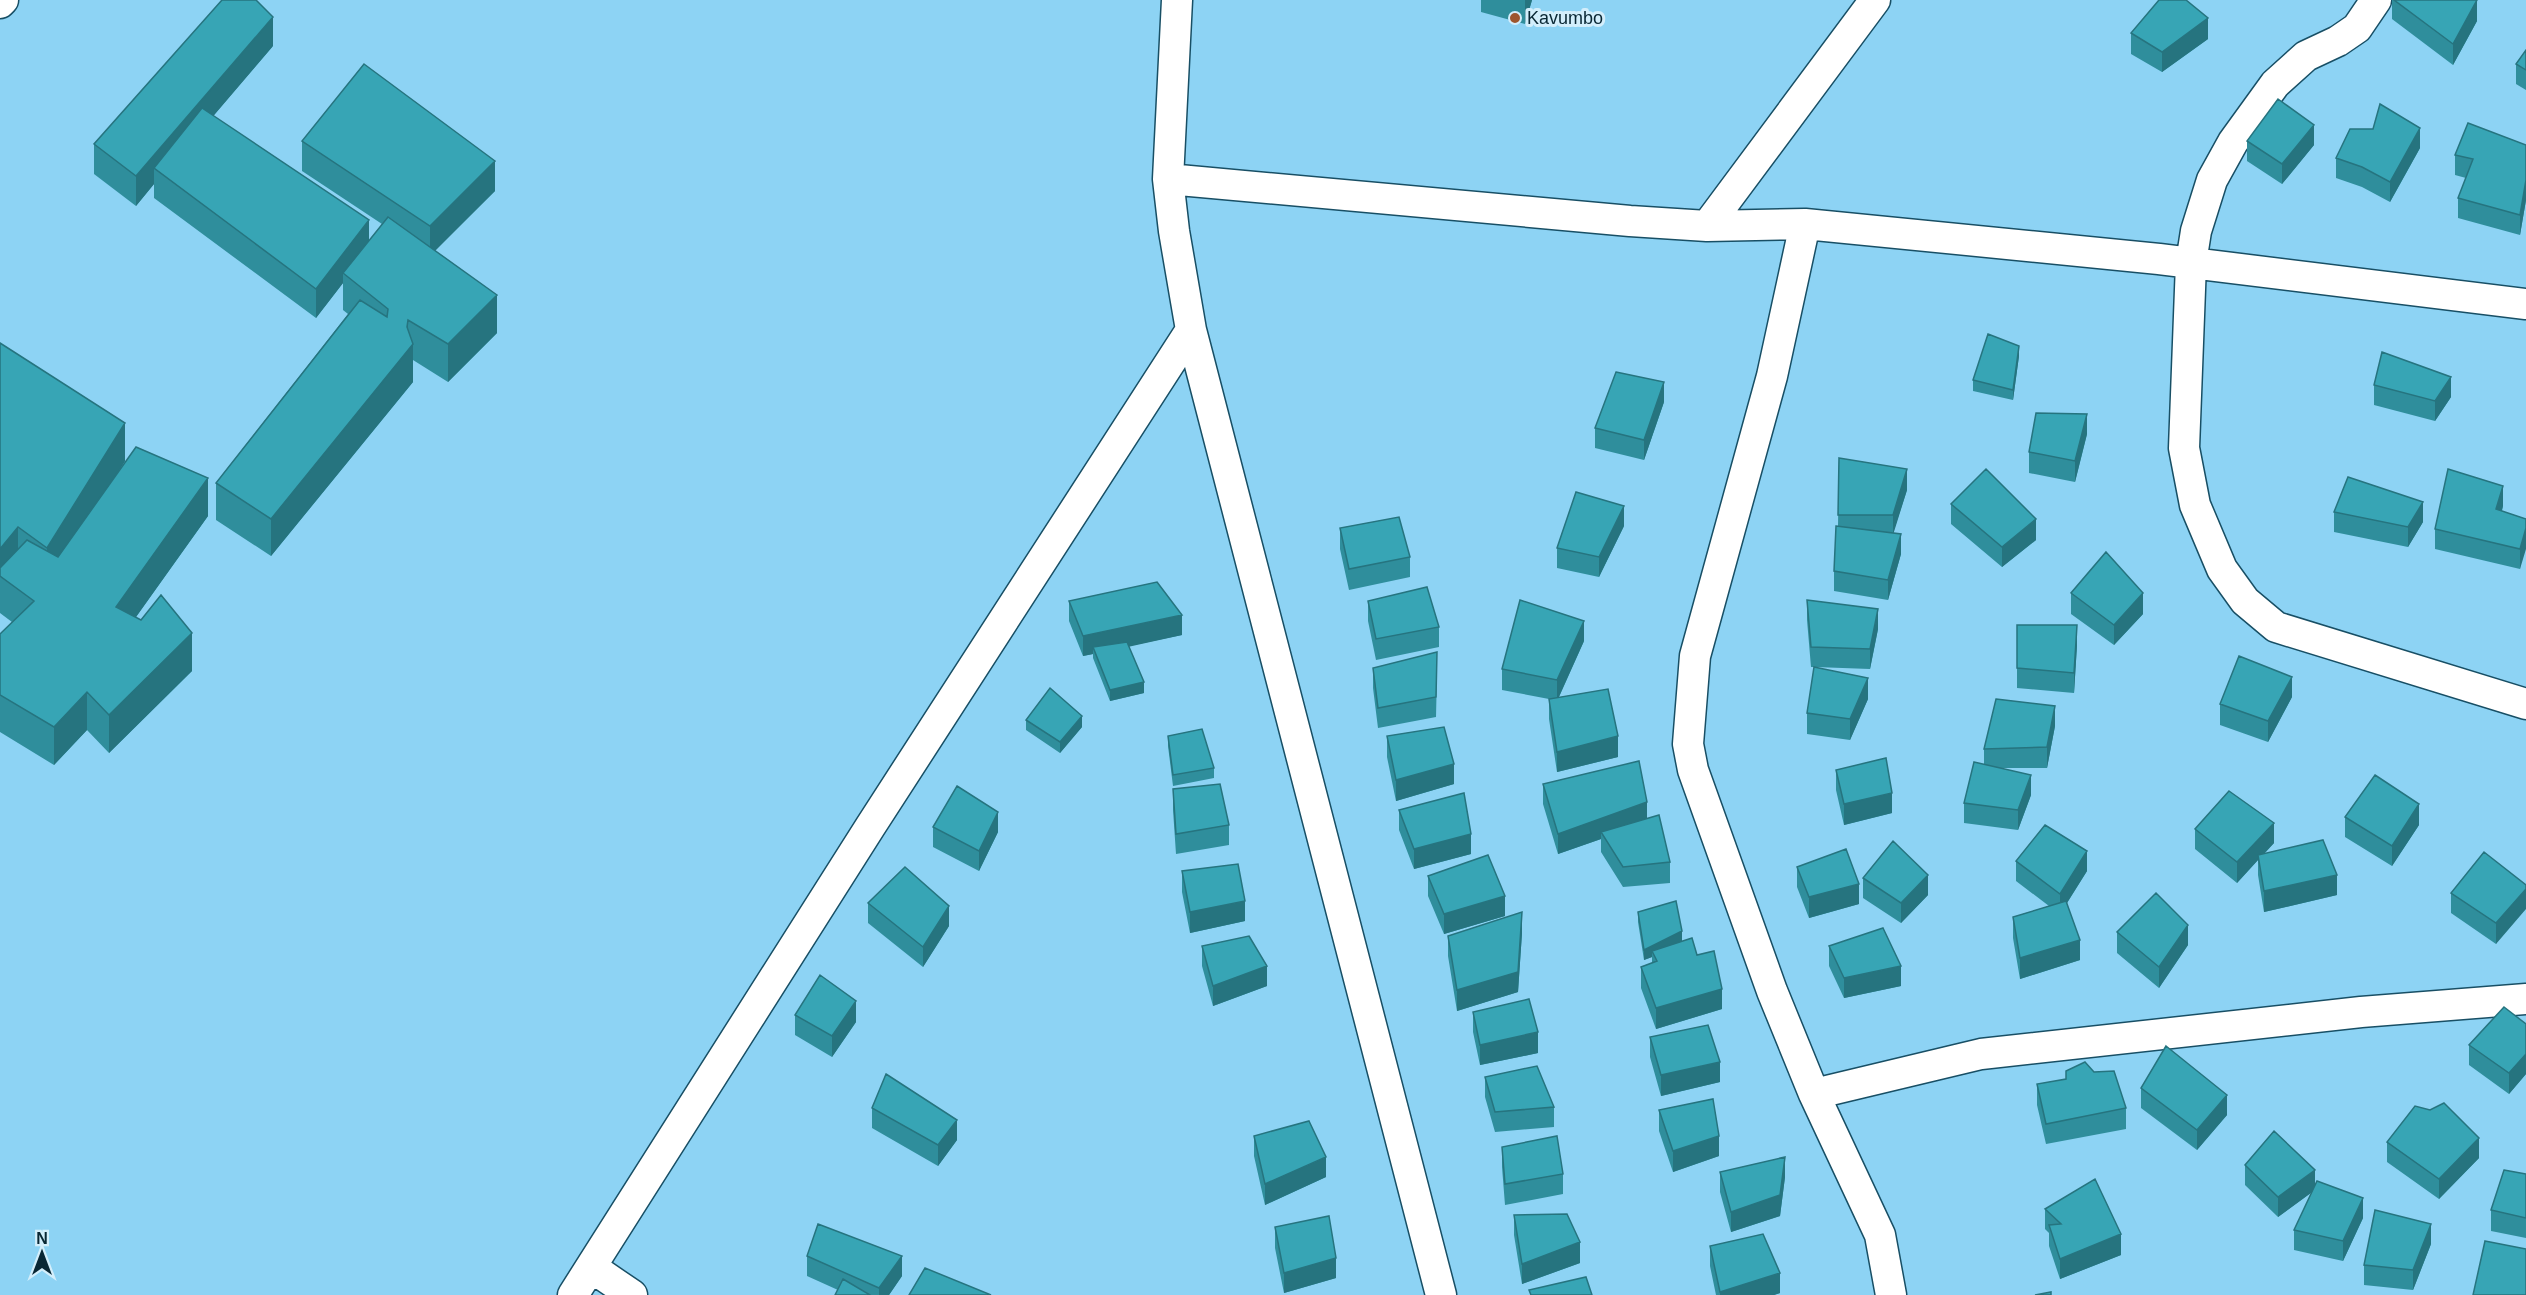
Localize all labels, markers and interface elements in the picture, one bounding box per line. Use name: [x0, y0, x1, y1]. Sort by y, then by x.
place label: Kavumbo: [1527, 8, 1603, 28]
marker: Kavumbo: [1508, 11, 1522, 25]
north arrow: [12, 1223, 72, 1283]
text: N: [36, 1230, 48, 1247]

